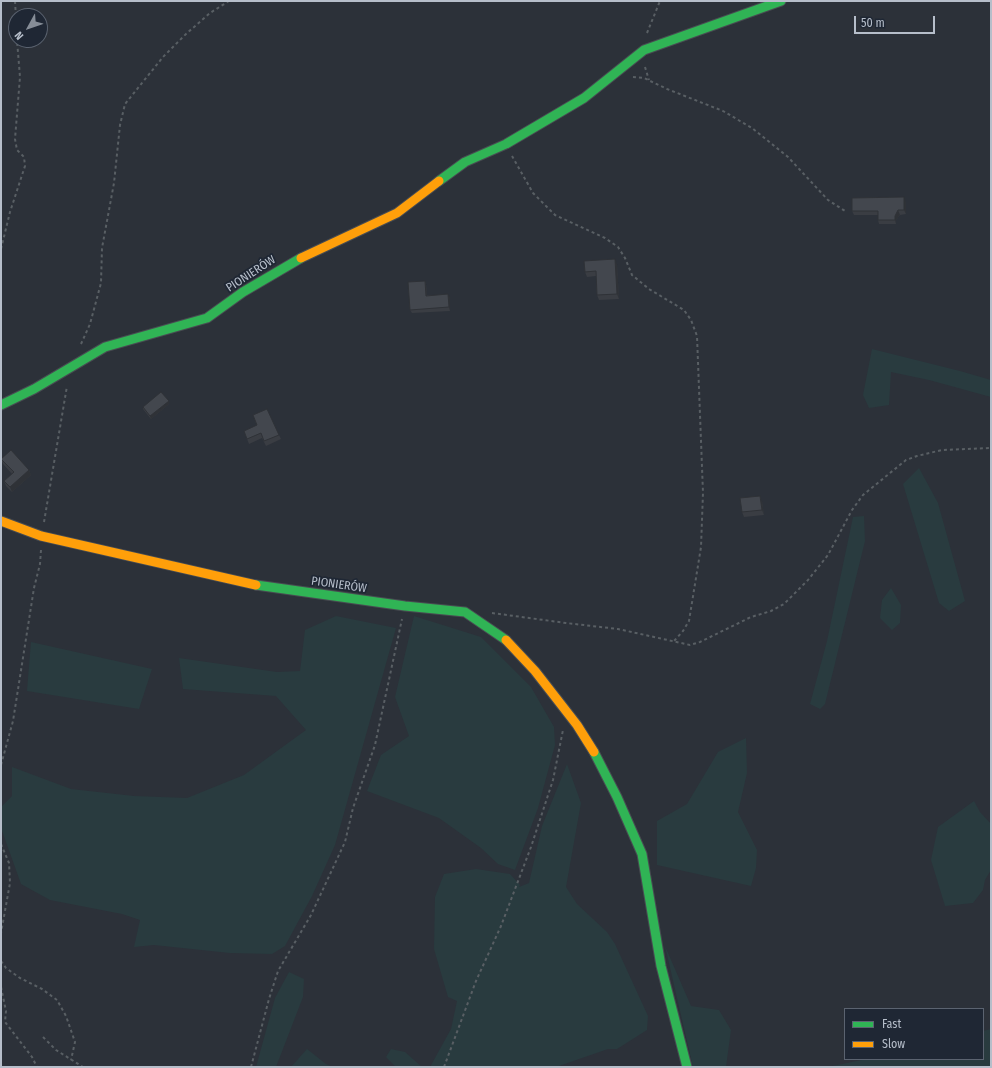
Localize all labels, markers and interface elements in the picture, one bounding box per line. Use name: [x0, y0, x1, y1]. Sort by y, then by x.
north arrow: [8, 8, 48, 48]
scale bar: [856, 8, 937, 34]
text: 50 m: [861, 16, 885, 30]
text: N: [12, 29, 26, 42]
street label: PIONIERÓW: [224, 253, 278, 295]
street label: PIONIERÓW: [310, 574, 368, 596]
legend: [844, 1008, 984, 1060]
text: Fast: [882, 1017, 901, 1031]
text: Slow: [882, 1037, 905, 1051]

